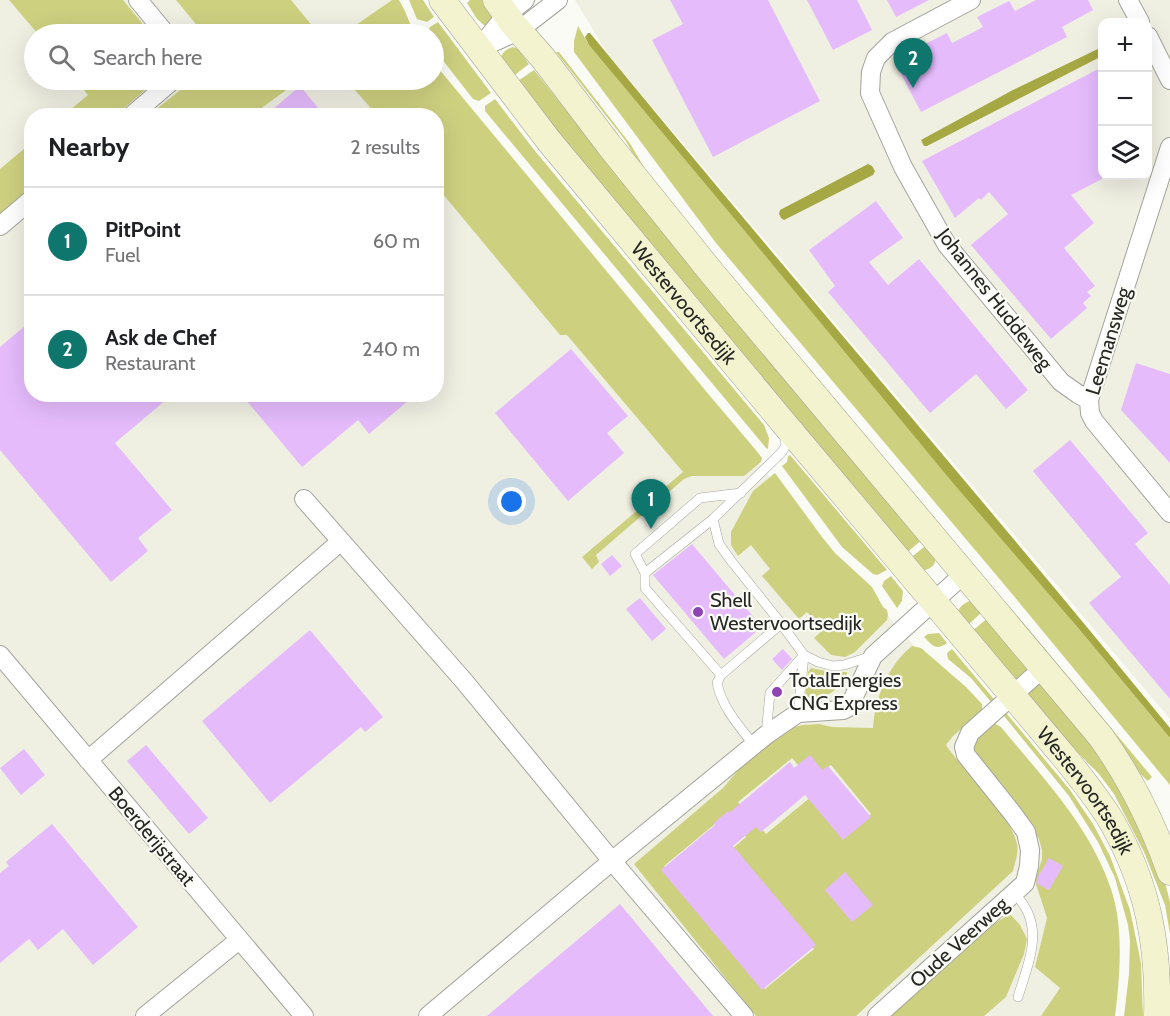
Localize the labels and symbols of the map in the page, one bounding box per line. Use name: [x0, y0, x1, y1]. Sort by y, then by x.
pin: 2: [894, 38, 932, 88]
street label: Johannes Huddeweg: [932, 223, 1058, 375]
street label: Westervoortsedijk: [626, 237, 742, 369]
street label: Leemansweg: [1080, 283, 1136, 398]
pin: 1: [632, 480, 670, 529]
your location: [497, 487, 526, 516]
place label: Shell Westervoortsedijk: [710, 588, 862, 635]
marker: Shell Westervoortsedijk: [691, 605, 705, 619]
place label: TotalEnergies CNG Express: [789, 668, 901, 715]
marker: TotalEnergies CNG Express: [770, 685, 784, 699]
street label: Westervoortsedijk: [1032, 722, 1139, 858]
street label: Boerderijstraat: [103, 781, 201, 891]
street label: Oude Veerweg: [905, 891, 1014, 992]

